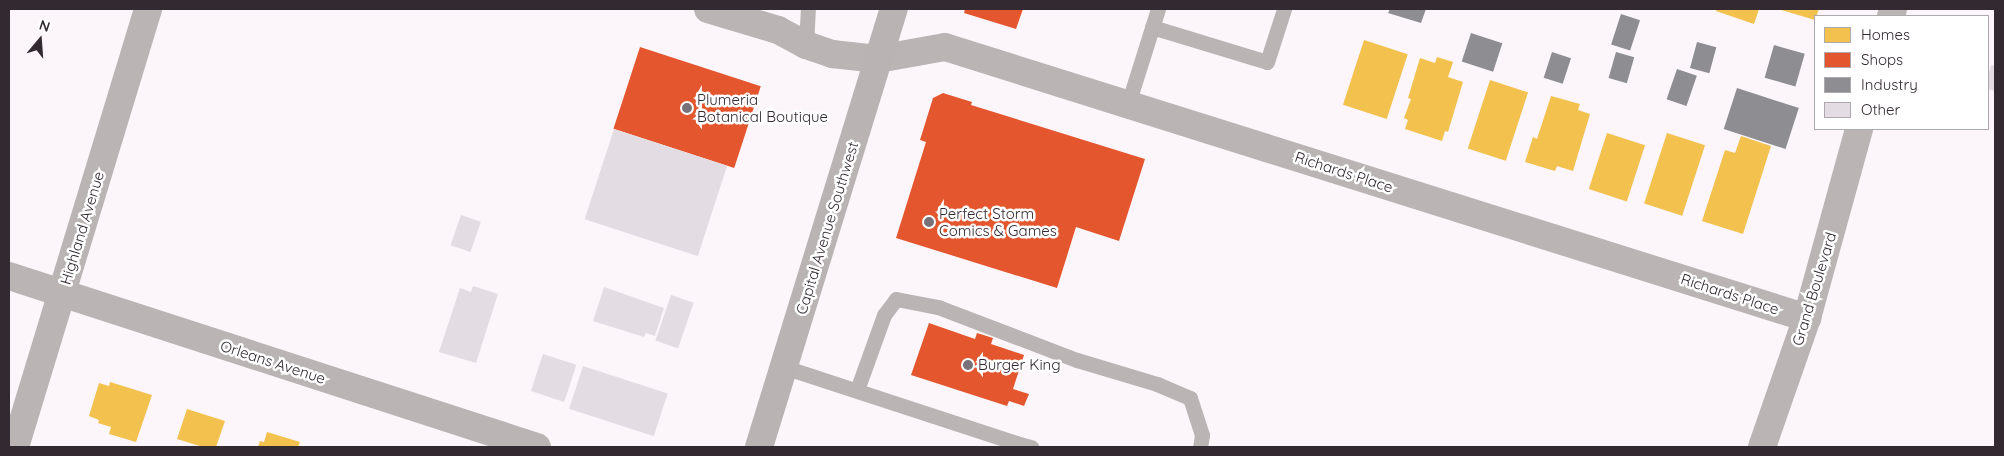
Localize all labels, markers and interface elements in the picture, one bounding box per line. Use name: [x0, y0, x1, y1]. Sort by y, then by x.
north arrow: [15, 15, 65, 65]
legend: [1814, 15, 1989, 130]
text: N: [37, 16, 52, 36]
text: Homes: [1861, 25, 1910, 44]
text: Shops: [1861, 50, 1903, 69]
text: Industry: [1861, 75, 1918, 94]
place label: Plumeria Botanical Boutique: [697, 90, 828, 125]
text: Other: [1861, 100, 1900, 119]
marker: Plumeria Botanical Boutique: [681, 102, 693, 114]
street label: Capital Avenue Southwest: [792, 139, 862, 317]
street label: Richards Place: [1293, 148, 1395, 196]
street label: Highland Avenue: [56, 169, 108, 287]
place label: Perfect Storm Comics & Games: [939, 204, 1057, 239]
marker: Perfect Storm Comics & Games: [923, 216, 935, 228]
street label: Grand Boulevard: [1788, 230, 1840, 348]
street label: Richards Place: [1679, 270, 1781, 318]
street label: Orleans Avenue: [218, 337, 328, 387]
place label: Burger King: [978, 356, 1061, 374]
marker: Burger King: [962, 359, 974, 371]

